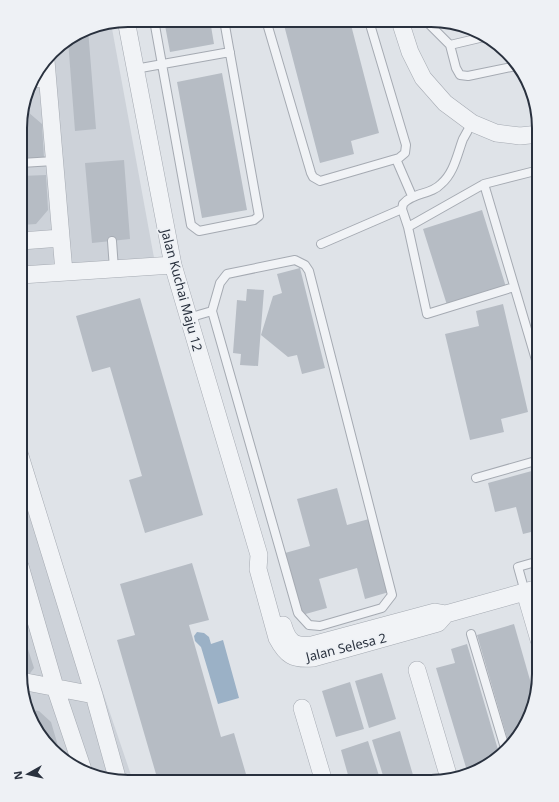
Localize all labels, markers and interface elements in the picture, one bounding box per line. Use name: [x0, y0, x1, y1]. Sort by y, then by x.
street label: Jalan Kuchai Maju 12: [156, 225, 207, 353]
street label: Jalan Selesa 2: [302, 628, 388, 666]
north arrow: [8, 754, 48, 794]
text: N: [10, 770, 26, 781]

